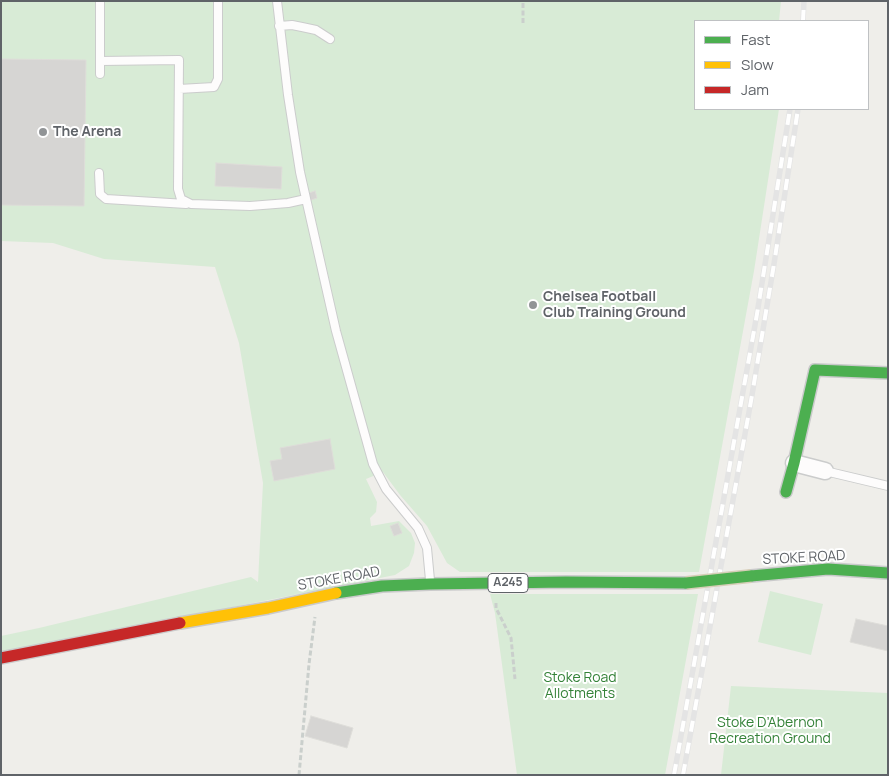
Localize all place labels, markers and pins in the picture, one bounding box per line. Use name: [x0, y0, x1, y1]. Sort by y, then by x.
place label: The Arena: [53, 124, 121, 140]
marker: The Arena: [37, 126, 49, 138]
place label: Chelsea Football Club Training Ground: [543, 289, 686, 322]
marker: Chelsea Football Club Training Ground: [527, 299, 539, 311]

